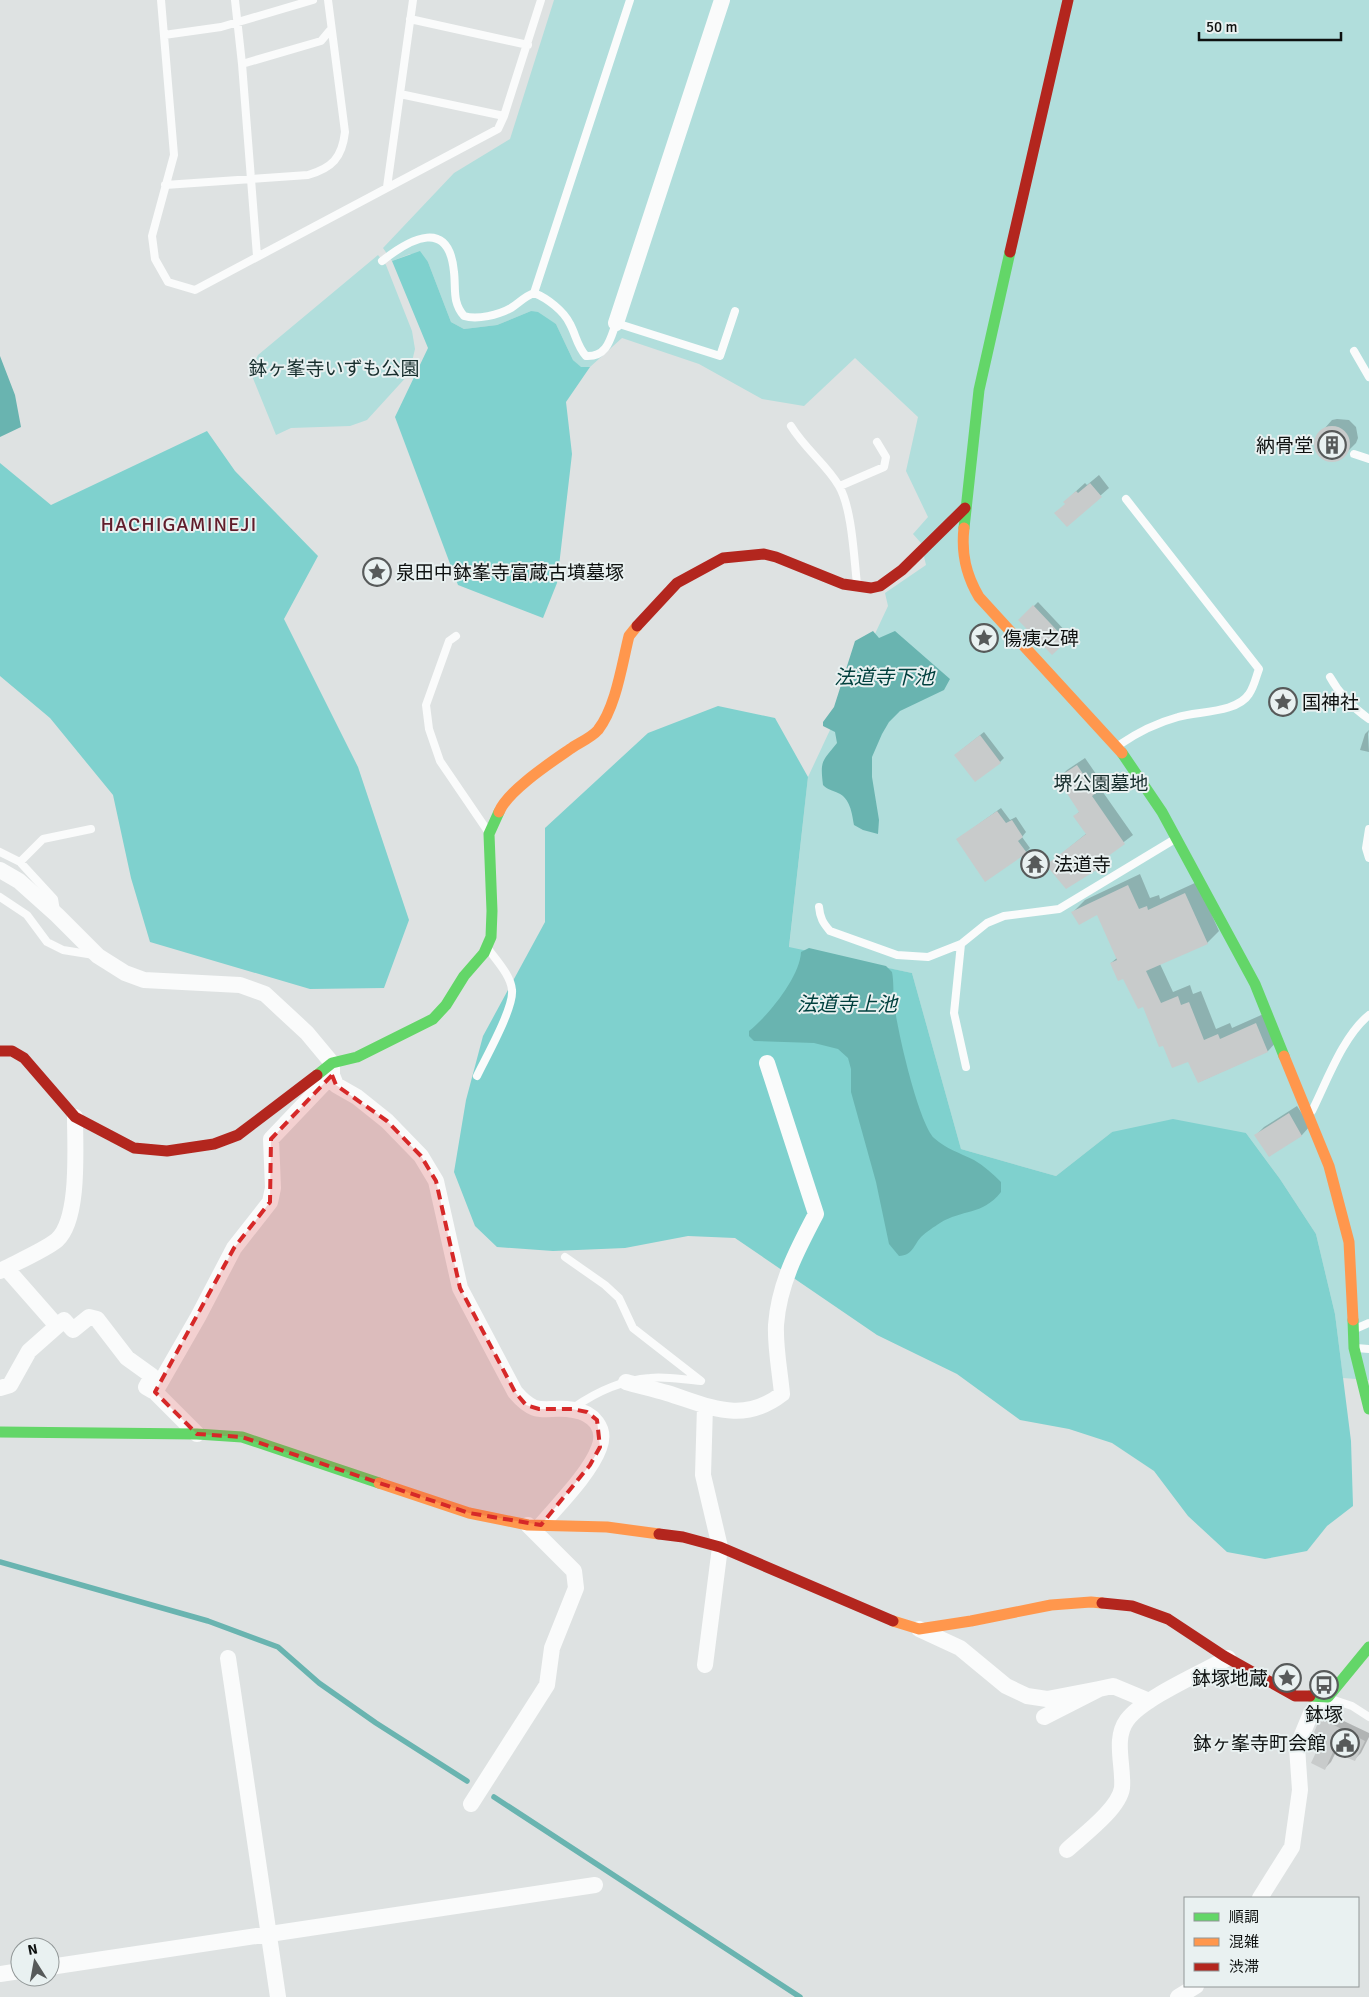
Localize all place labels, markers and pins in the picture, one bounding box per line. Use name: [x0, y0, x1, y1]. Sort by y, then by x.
building icon: 納骨堂: [1317, 430, 1347, 460]
place label: 納骨堂: [1256, 434, 1313, 458]
place icon: 泉田中鉢峯寺富蔵古墳墓塚: [362, 557, 392, 587]
place label: 泉田中鉢峯寺富蔵古墳墓塚: [396, 561, 624, 585]
place icon: 傷痍之碑: [969, 623, 999, 653]
place label: 傷痍之碑: [1003, 627, 1079, 651]
place icon: 国神社: [1268, 687, 1298, 717]
place label: 国神社: [1302, 691, 1359, 715]
temple icon: 法道寺: [1020, 849, 1050, 879]
place label: 法道寺: [1054, 853, 1111, 877]
place icon: 鉢塚地蔵: [1272, 1663, 1302, 1693]
place label: 鉢塚地蔵: [1192, 1667, 1268, 1691]
bus stop icon: 鉢塚: [1309, 1670, 1339, 1700]
place label: 鉢塚: [1305, 1703, 1343, 1727]
public building icon: 鉢ヶ峯寺町会館: [1330, 1728, 1360, 1758]
place label: 鉢ヶ峯寺町会館: [1193, 1732, 1326, 1756]

